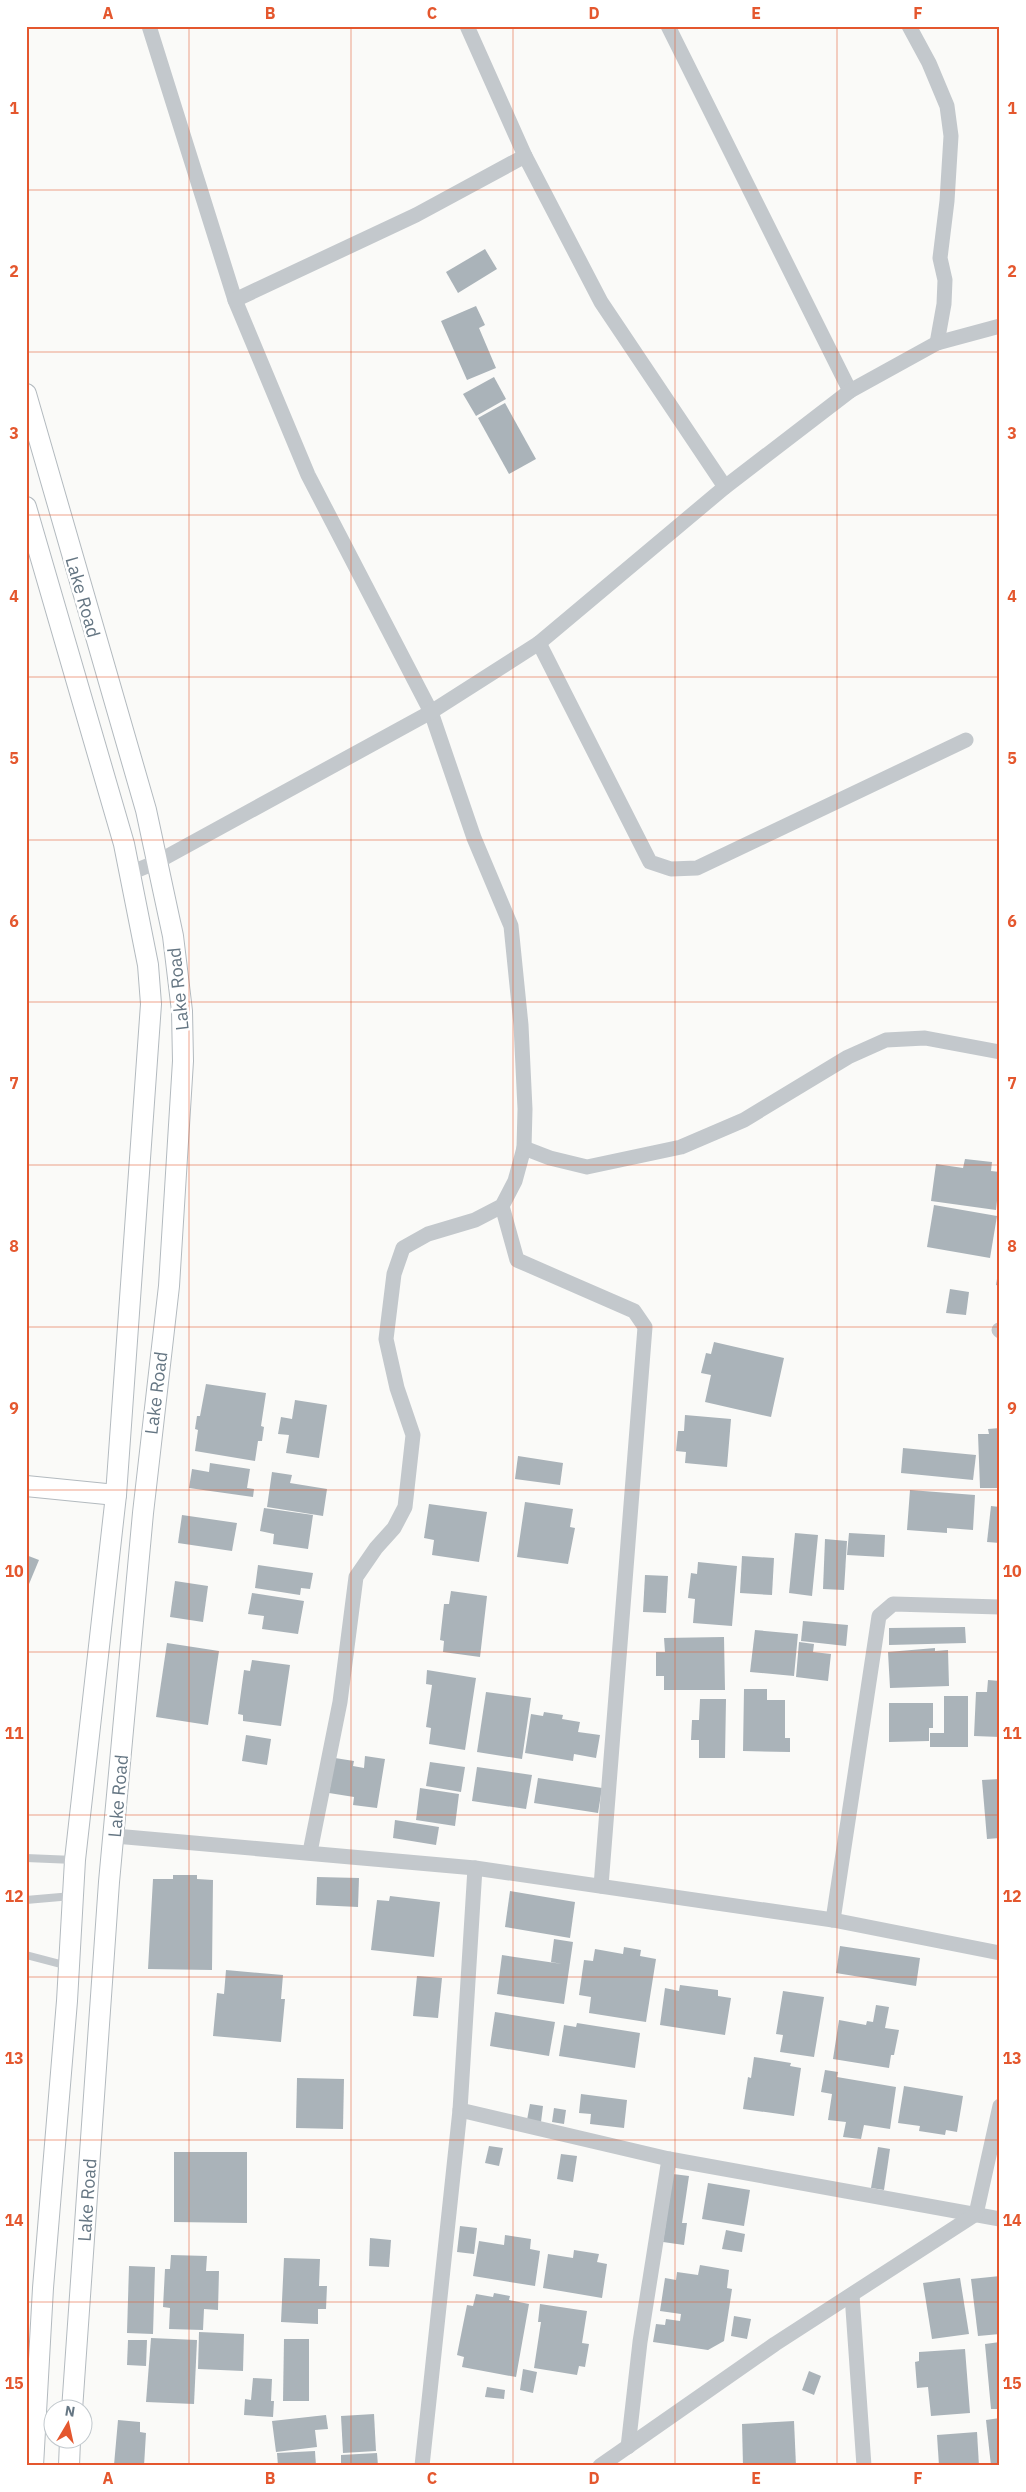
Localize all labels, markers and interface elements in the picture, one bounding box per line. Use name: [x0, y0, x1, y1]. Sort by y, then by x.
text: A: [103, 3, 114, 23]
text: B: [265, 3, 276, 23]
text: C: [427, 3, 437, 23]
text: D: [588, 3, 600, 23]
text: E: [751, 3, 761, 23]
text: F: [913, 3, 923, 23]
text: 1: [9, 98, 19, 118]
text: 1: [1007, 98, 1017, 118]
text: 2: [9, 261, 19, 281]
text: 2: [1007, 261, 1017, 281]
text: 3: [9, 423, 19, 443]
text: 3: [1007, 423, 1017, 443]
street label: Lake Road: [60, 554, 106, 640]
text: 4: [9, 586, 19, 606]
text: 4: [1007, 586, 1017, 606]
text: 5: [9, 748, 19, 768]
text: 5: [1007, 748, 1017, 768]
text: 6: [9, 911, 19, 931]
text: 6: [1007, 911, 1017, 931]
street label: Lake Road: [162, 946, 194, 1032]
text: 7: [9, 1073, 19, 1093]
text: 7: [1007, 1073, 1017, 1093]
text: 8: [9, 1236, 19, 1256]
text: 8: [1007, 1236, 1017, 1256]
street label: Lake Road: [140, 1350, 172, 1436]
text: 9: [9, 1398, 19, 1418]
text: 9: [1007, 1398, 1017, 1418]
text: 10: [4, 1561, 24, 1581]
text: 10: [1002, 1561, 1022, 1581]
text: 11: [4, 1723, 24, 1743]
text: 11: [1002, 1723, 1022, 1743]
street label: Lake Road: [103, 1753, 133, 1839]
text: 12: [4, 1886, 24, 1906]
text: 12: [1002, 1886, 1022, 1906]
text: 13: [4, 2048, 24, 2068]
text: 13: [1002, 2048, 1022, 2068]
street label: Lake Road: [73, 2158, 101, 2242]
text: 14: [4, 2210, 24, 2230]
text: 14: [1002, 2210, 1022, 2230]
text: 15: [4, 2373, 24, 2393]
text: 15: [1002, 2373, 1022, 2393]
north arrow: [42, 2400, 92, 2450]
text: N: [64, 2401, 76, 2421]
text: A: [103, 2468, 114, 2488]
text: B: [265, 2468, 276, 2488]
text: C: [427, 2468, 437, 2488]
text: D: [588, 2468, 600, 2488]
text: E: [751, 2468, 761, 2488]
text: F: [913, 2468, 923, 2488]

